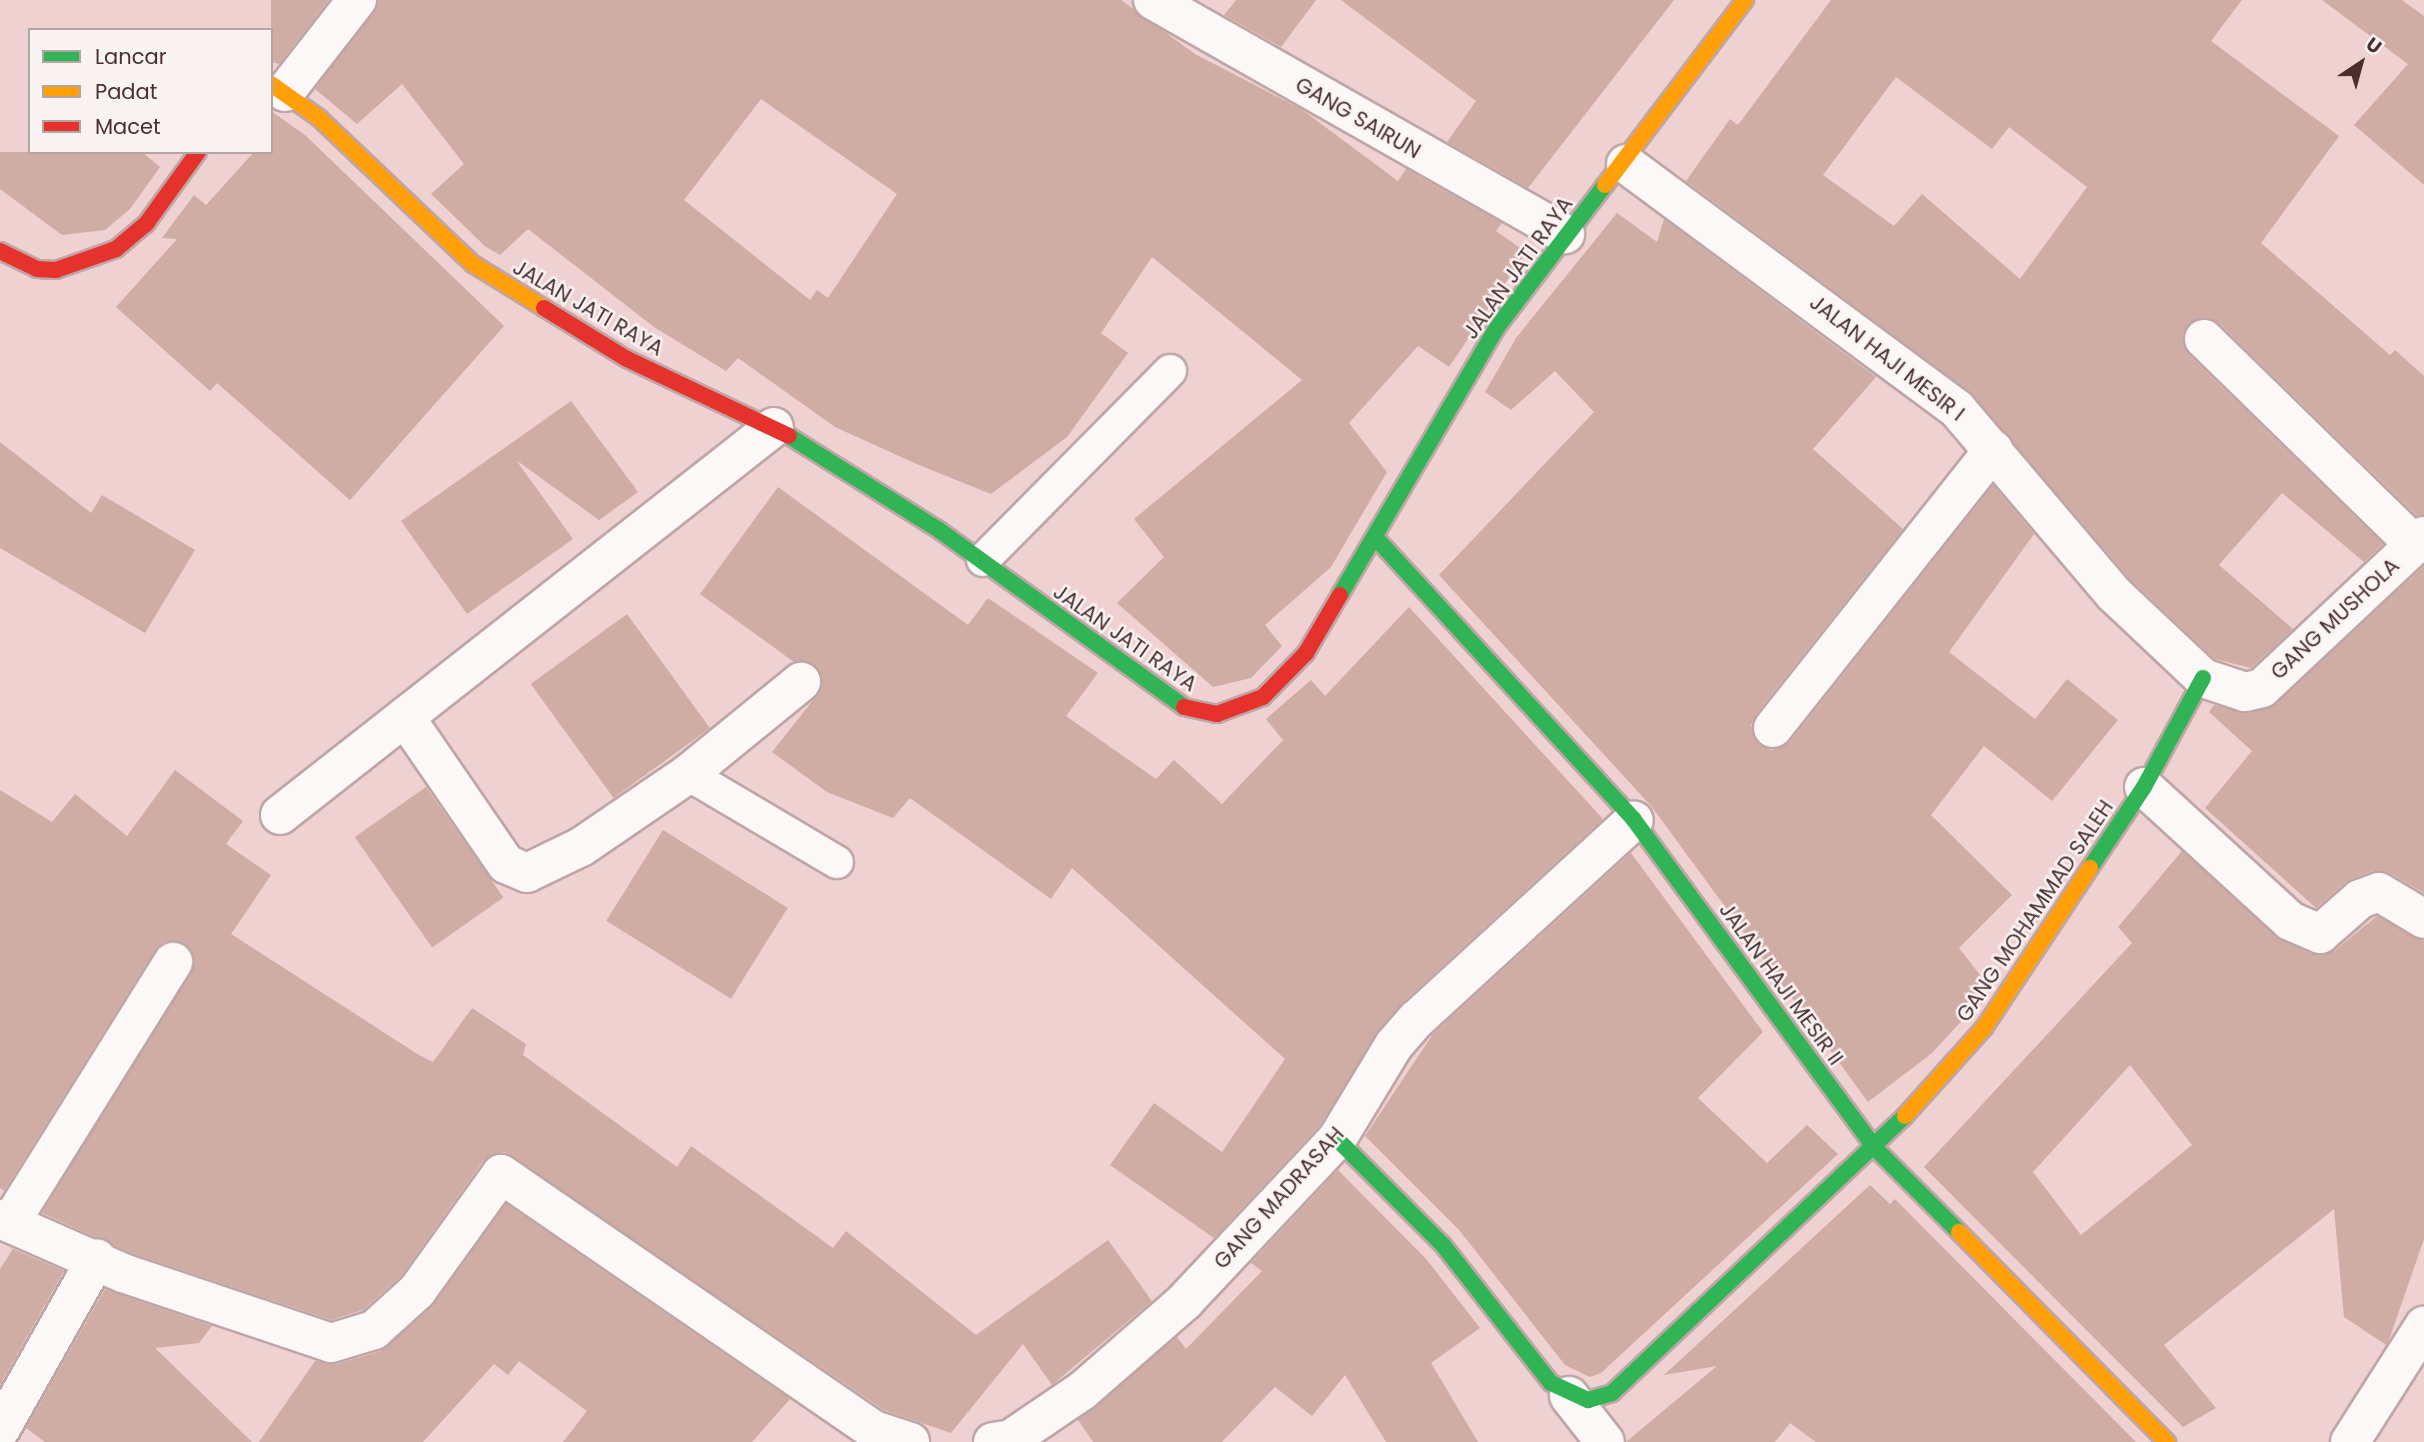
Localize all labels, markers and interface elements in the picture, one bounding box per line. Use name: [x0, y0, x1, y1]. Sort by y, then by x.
legend: [28, 28, 273, 154]
north arrow: [2326, 28, 2396, 98]
text: U: [2360, 31, 2387, 60]
text: Lancar: [95, 42, 166, 71]
street label: GANG SAIRUN: [1291, 72, 1425, 164]
text: Padat: [95, 77, 157, 106]
text: Macet: [95, 112, 161, 141]
street label: JALAN JATI RAYA: [1458, 192, 1578, 344]
street label: JALAN JATI RAYA: [508, 255, 668, 361]
street label: JALAN HAJI MESIR I: [1805, 290, 1969, 426]
street label: GANG MUSHOLA: [2266, 553, 2404, 685]
street label: JALAN JATI RAYA: [1048, 579, 1202, 697]
street label: GANG MOHAMMAD SALEH: [1951, 795, 2119, 1027]
street label: JALAN HAJI MESIR II: [1714, 898, 1848, 1070]
street label: GANG MADRASAH: [1209, 1122, 1349, 1274]

